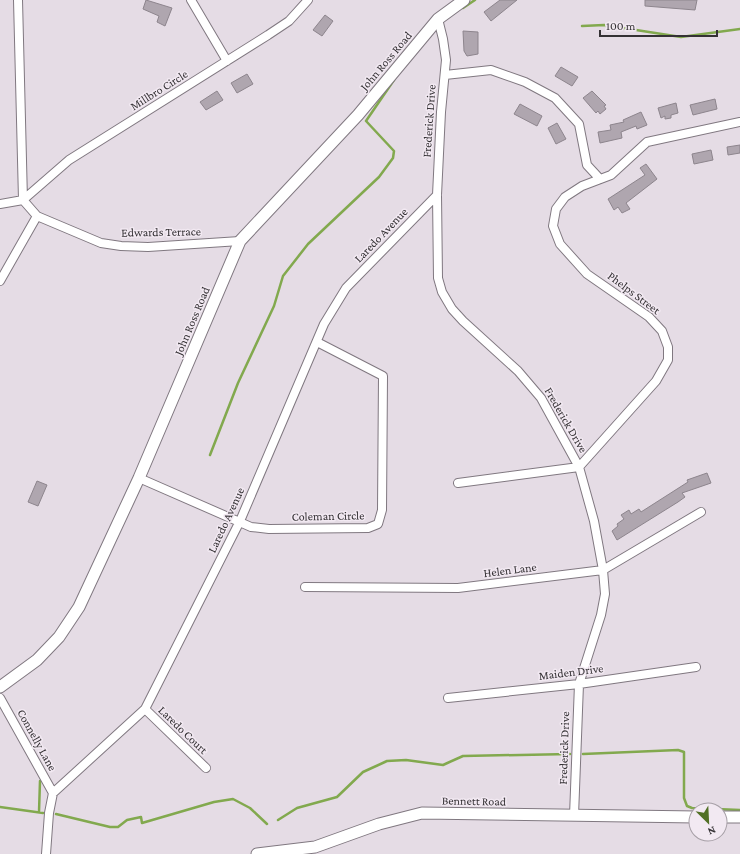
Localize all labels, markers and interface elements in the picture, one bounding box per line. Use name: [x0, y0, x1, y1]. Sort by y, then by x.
scale bar: [600, 12, 717, 38]
text: 100 m: [606, 19, 636, 33]
street label: John Ross Road: [356, 28, 415, 94]
street label: Millbro Circle: [128, 67, 190, 113]
street label: Frederick Drive: [419, 84, 439, 158]
street label: Laredo Avenue: [351, 205, 411, 265]
street label: Edwards Terrace: [121, 224, 201, 240]
street label: Phelps Street: [605, 269, 664, 318]
street label: John Ross Road: [171, 284, 213, 358]
street label: Frederick Drive: [542, 385, 590, 455]
street label: Laredo Avenue: [205, 485, 247, 555]
street label: Coleman Circle: [291, 508, 365, 524]
street label: Helen Lane: [483, 560, 537, 580]
street label: Maiden Drive: [538, 661, 604, 683]
street label: Laredo Court: [156, 703, 211, 758]
street label: Connelly Lane: [14, 707, 60, 773]
street label: Frederick Drive: [556, 711, 572, 785]
street label: Bennett Road: [442, 793, 507, 809]
north arrow: [688, 802, 728, 842]
text: N: [706, 824, 718, 838]

